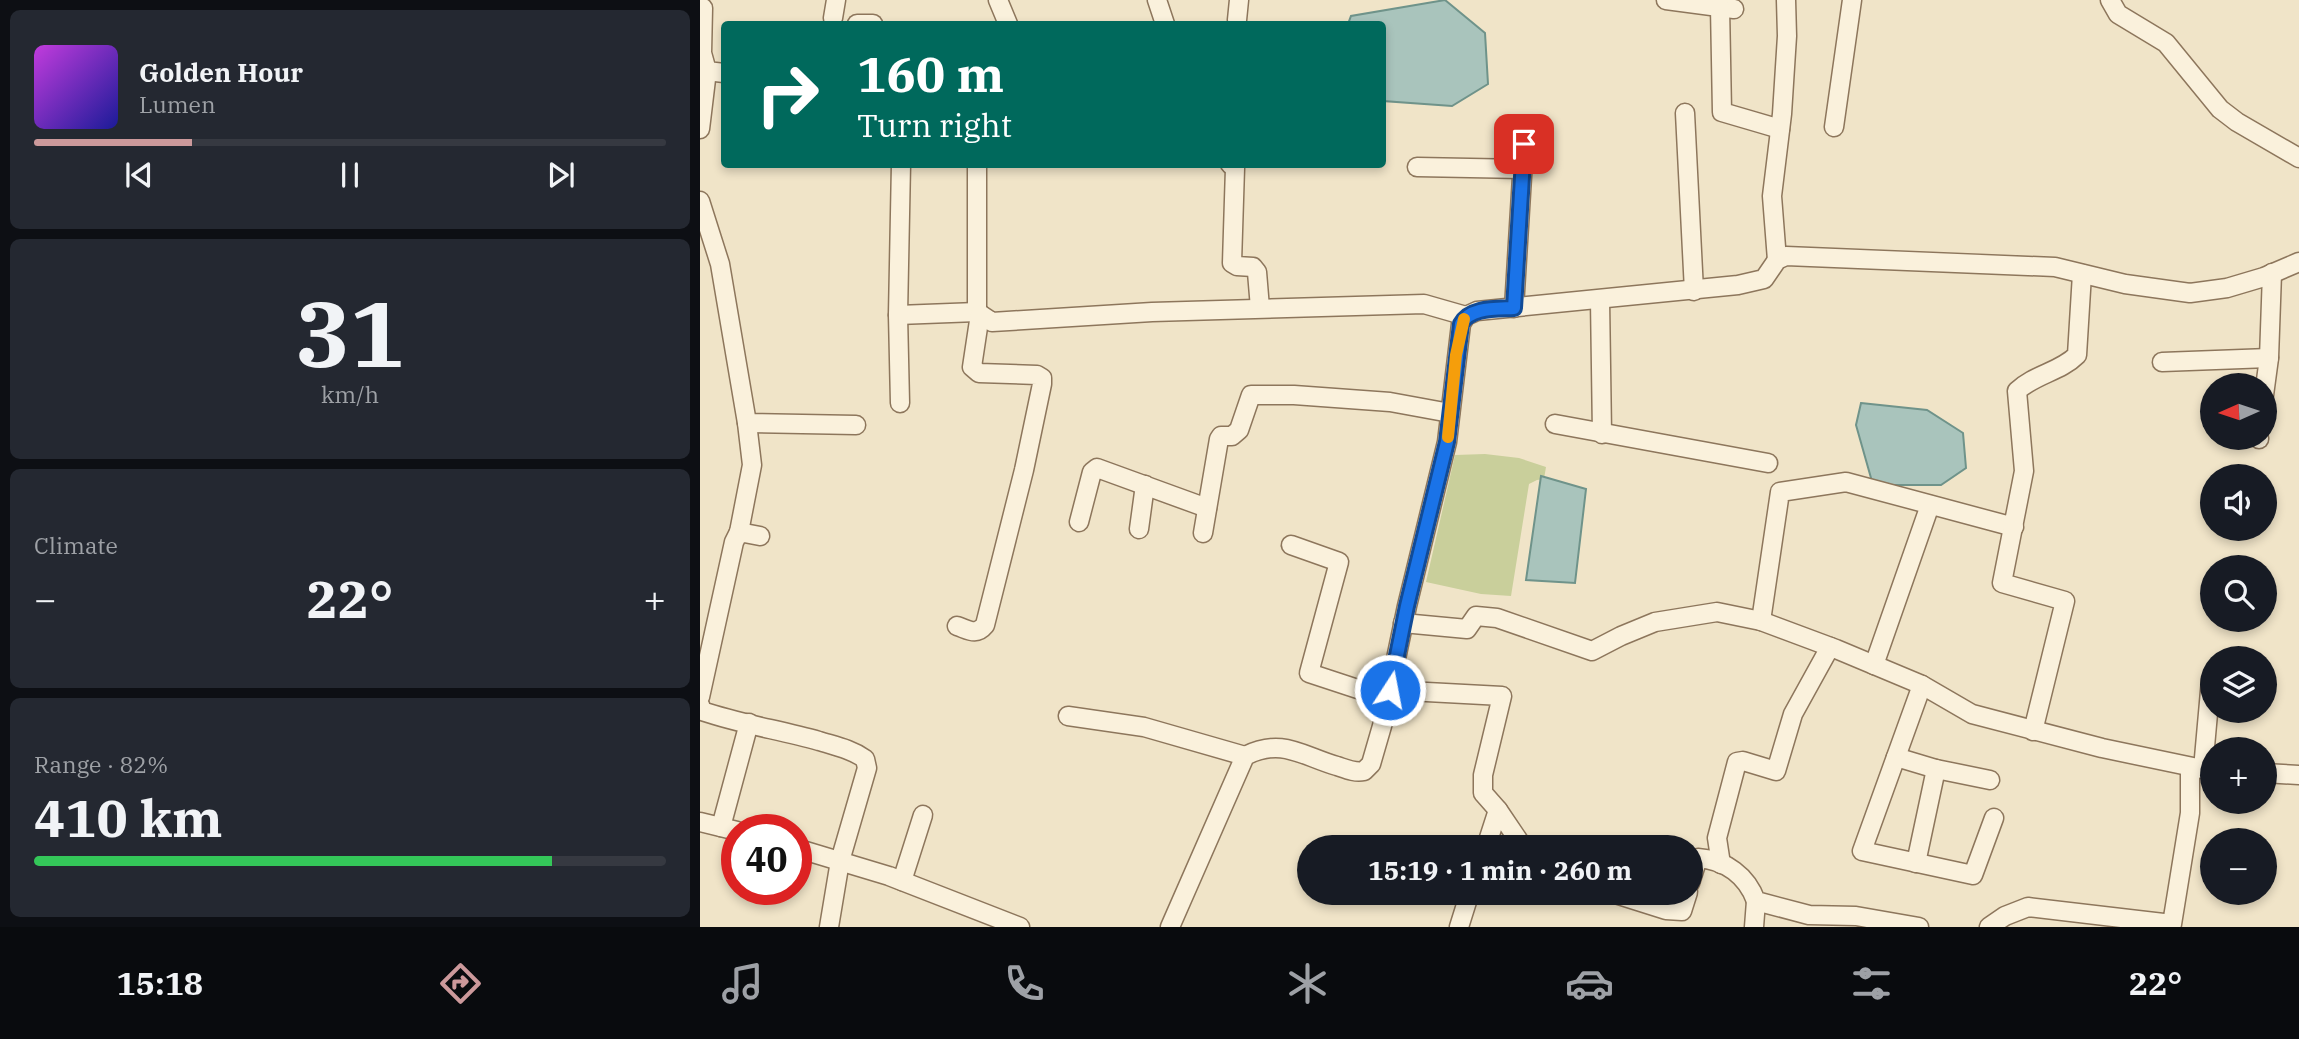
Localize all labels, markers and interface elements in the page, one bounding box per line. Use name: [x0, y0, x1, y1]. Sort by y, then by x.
text: 160 m: [857, 42, 1004, 105]
icon: right: [742, 49, 833, 140]
text: Golden Hour: [139, 55, 303, 89]
text: Lumen: [139, 89, 216, 119]
text: Turn right: [857, 104, 1012, 146]
pin: [1494, 114, 1554, 174]
icon: arrive: [1505, 125, 1543, 163]
icon: previous: [120, 156, 158, 194]
icon: pause: [331, 156, 369, 194]
icon: next: [542, 156, 580, 194]
text: 31: [295, 274, 405, 392]
north arrow: [2200, 373, 2277, 450]
map controls: [2200, 373, 2277, 905]
text: km/h: [321, 379, 379, 409]
button: sound: [2200, 464, 2277, 541]
text: Climate: [34, 530, 118, 560]
button: search: [2200, 555, 2277, 632]
text: 22°: [307, 565, 393, 632]
text: −: [34, 574, 57, 623]
text: +: [643, 574, 666, 623]
button: layers: [2200, 646, 2277, 723]
position arrow: [1353, 653, 1427, 727]
button: +: [2200, 737, 2277, 814]
text: Range · 82%: [34, 749, 168, 779]
text: 410 km: [34, 784, 223, 851]
speed limit sign: 40: [721, 814, 812, 905]
button: −: [2200, 828, 2277, 905]
text: 15:19 · 1 min · 260 m: [1368, 853, 1632, 887]
icon: directions: [436, 959, 485, 1008]
icon: music: [718, 959, 767, 1008]
icon: phone: [1000, 959, 1049, 1008]
icon: climate: [1283, 959, 1332, 1008]
icon: car: [1565, 959, 1614, 1008]
icon: filters: [1847, 959, 1896, 1008]
text: 15:18: [117, 962, 203, 1004]
text: 22°: [2129, 962, 2182, 1004]

